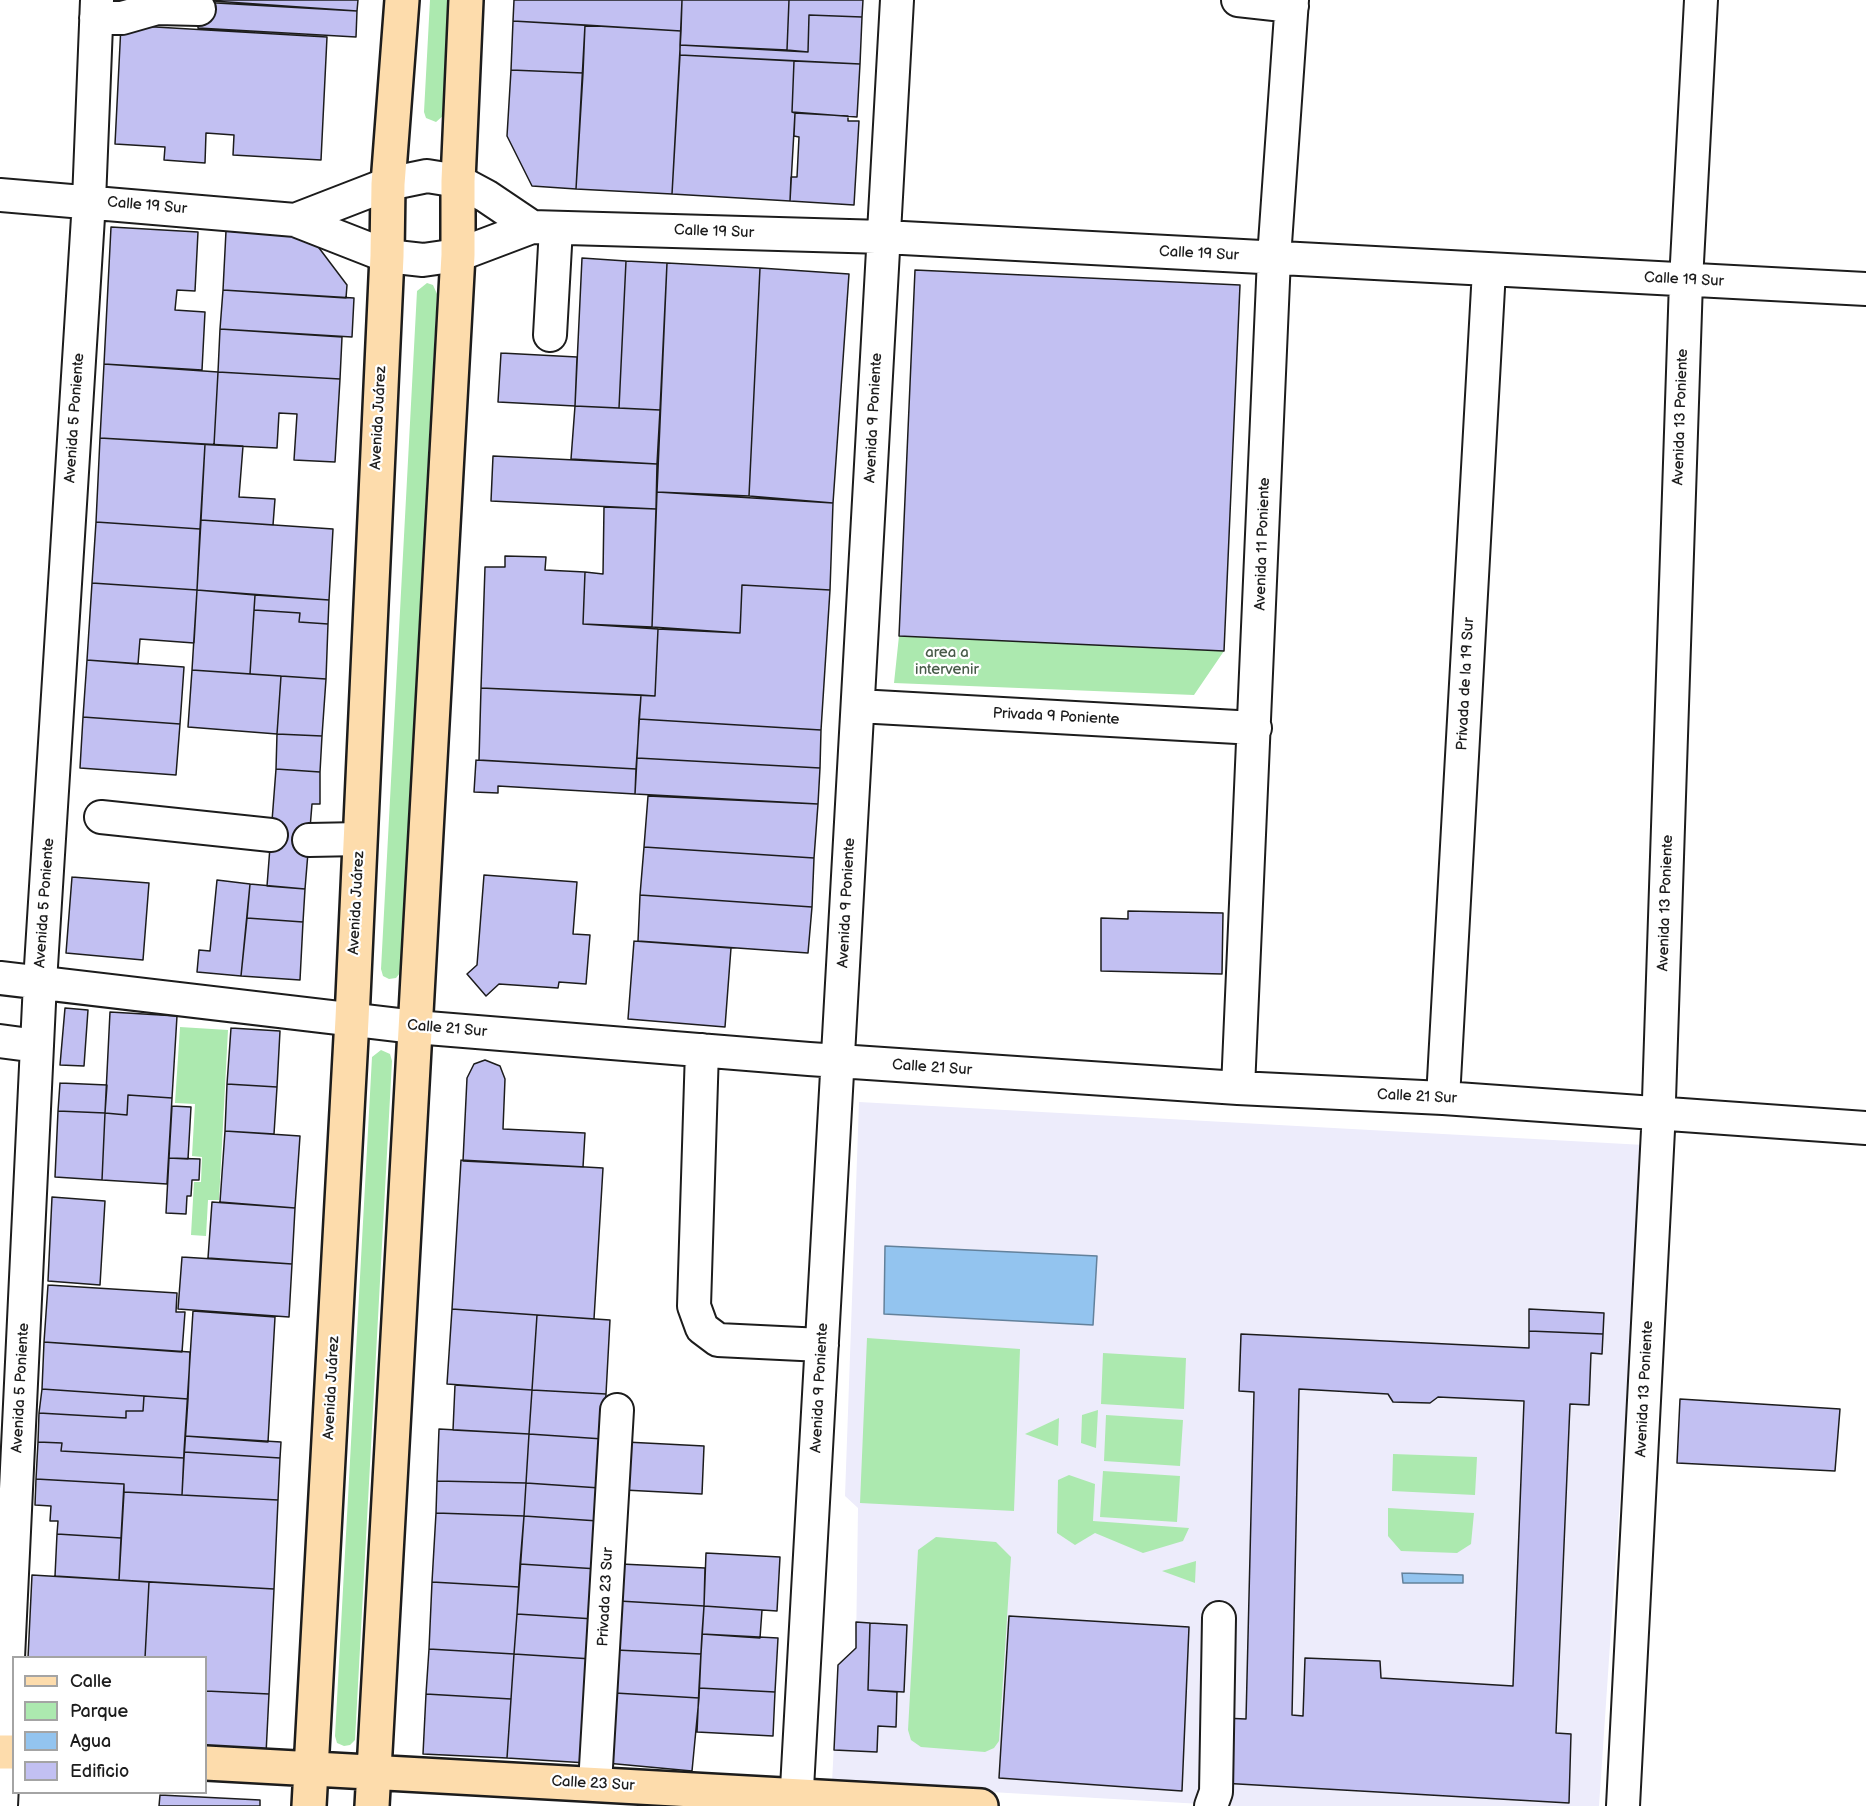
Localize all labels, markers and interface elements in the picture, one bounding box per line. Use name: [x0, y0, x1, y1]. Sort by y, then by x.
street label: Calle 19 Sur: [106, 194, 188, 218]
street label: Calle 19 Sur: [674, 222, 754, 242]
street label: Calle 19 Sur: [1159, 243, 1239, 265]
street label: Calle 19 Sur: [1644, 269, 1724, 291]
street label: Avenida 13 Poniente: [1670, 348, 1692, 486]
street label: Avenida 5 Poniente: [61, 352, 89, 484]
street label: Avenida 9 Poniente: [862, 352, 886, 484]
street label: Avenida Juárez: [367, 366, 391, 470]
street label: Avenida 11 Poniente: [1252, 477, 1274, 611]
street label: Privada de la 19 Sur: [1454, 617, 1478, 751]
park label: area a intervenir: [915, 644, 979, 679]
street label: Privada 9 Poniente: [992, 705, 1120, 729]
street label: Avenida 13 Poniente: [1655, 834, 1677, 972]
street label: Avenida 5 Poniente: [31, 837, 59, 969]
street label: Avenida 9 Poniente: [835, 837, 859, 969]
street label: Avenida Juárez: [345, 851, 369, 955]
street label: Calle 21 Sur: [406, 1017, 488, 1041]
street label: Calle 21 Sur: [891, 1056, 973, 1080]
street label: Calle 21 Sur: [1377, 1086, 1457, 1108]
street label: Avenida 13 Poniente: [1632, 1320, 1658, 1458]
street label: Avenida 9 Poniente: [808, 1322, 832, 1454]
street label: Avenida 5 Poniente: [9, 1323, 33, 1453]
street label: Avenida Juárez: [320, 1336, 344, 1440]
street label: Privada 23 Sur: [594, 1547, 618, 1647]
legend: [12, 1656, 207, 1794]
text: Calle: [70, 1671, 112, 1692]
text: Parque: [70, 1701, 128, 1722]
text: Agua: [70, 1731, 111, 1752]
text: Edificio: [70, 1761, 129, 1782]
street label: Calle 23 Sur: [551, 1773, 635, 1795]

